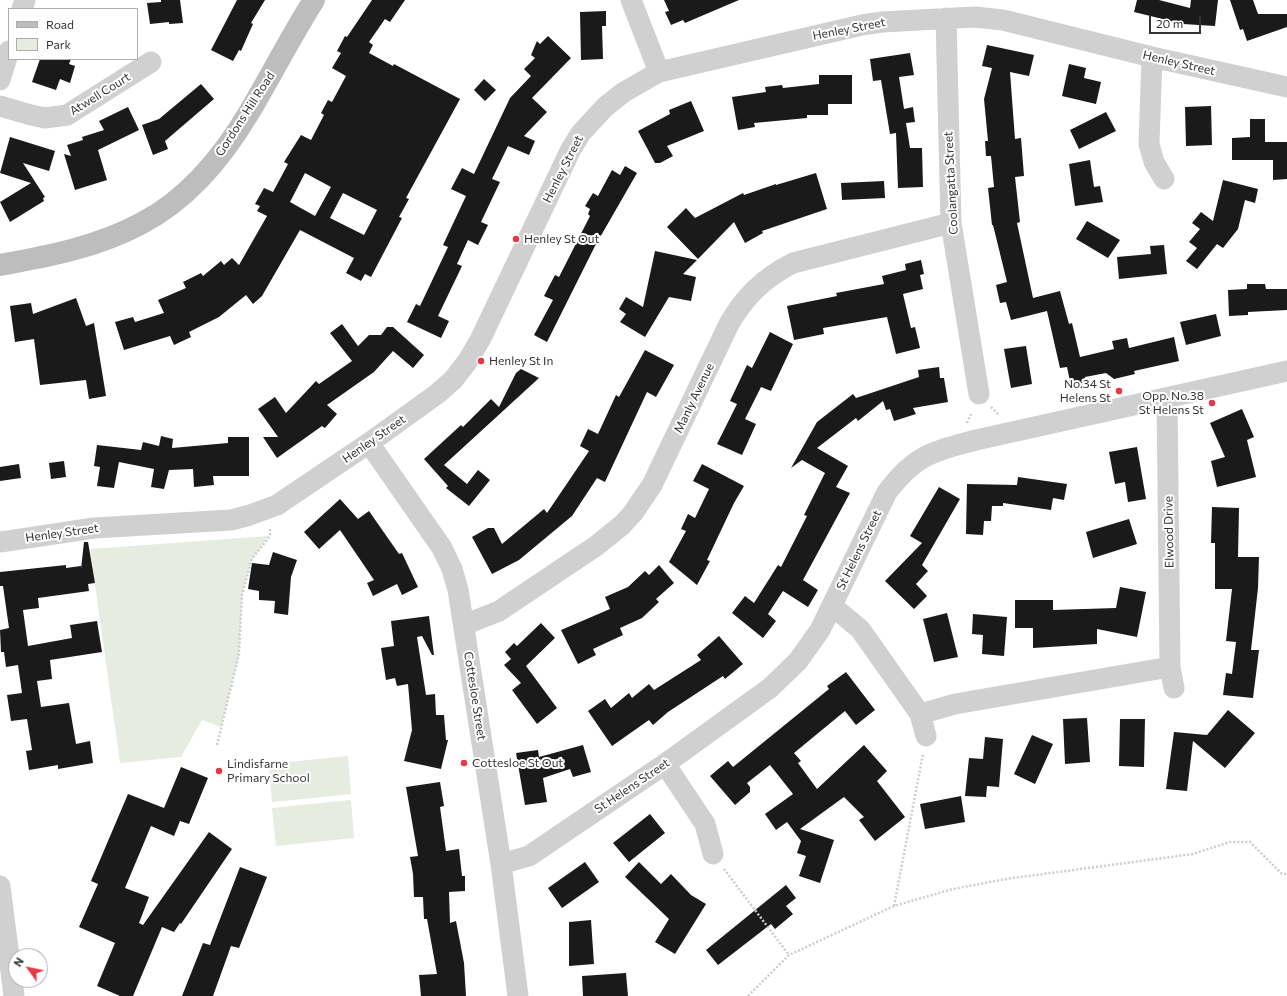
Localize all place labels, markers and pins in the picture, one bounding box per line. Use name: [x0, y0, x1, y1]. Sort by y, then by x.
place label: Henley St Out: [524, 232, 599, 246]
marker: Henley St Out: [511, 234, 521, 244]
place label: Henley St In: [489, 354, 553, 368]
marker: Henley St In: [476, 356, 486, 366]
place label: No.34 St Helens St: [1060, 377, 1111, 405]
marker: No.34 St Helens St: [1114, 386, 1124, 396]
place label: Opp. No.38 St Helens St: [1139, 389, 1204, 417]
marker: Opp. No.38 St Helens St: [1207, 398, 1217, 408]
place label: Cottesloe St Out: [472, 756, 563, 770]
place label: Lindisfarne Primary School: [227, 757, 310, 785]
marker: Cottesloe St Out: [459, 758, 469, 768]
marker: Lindisfarne Primary School: [214, 766, 224, 776]

